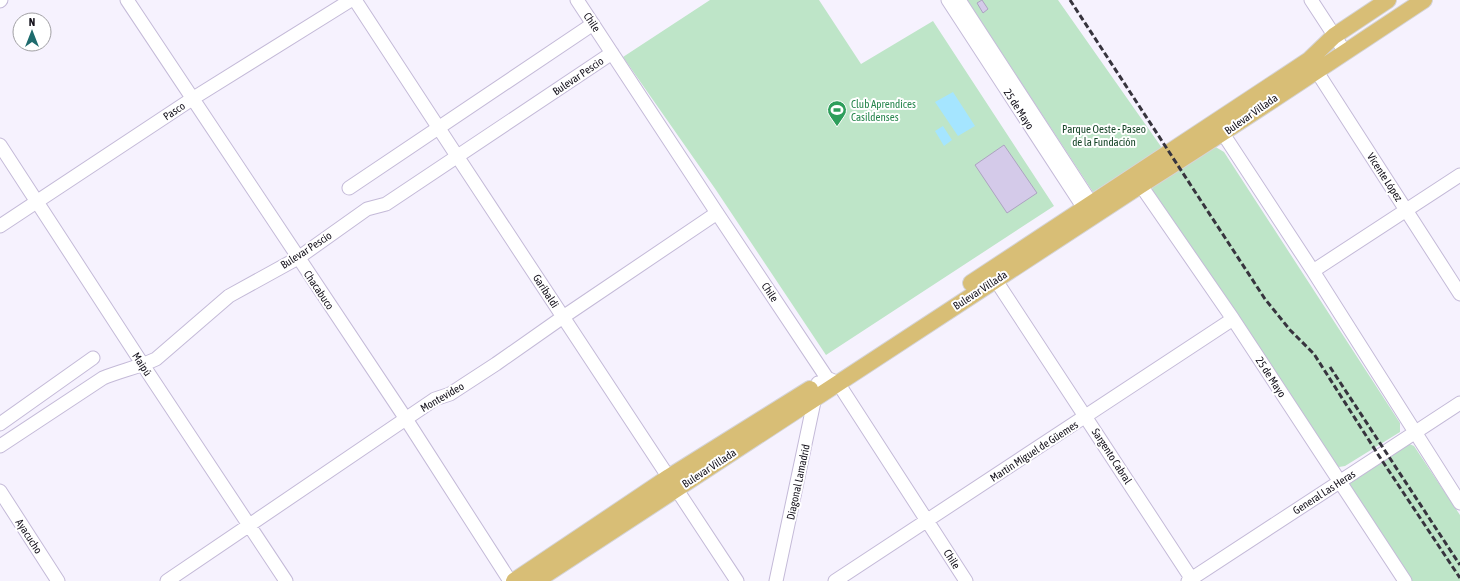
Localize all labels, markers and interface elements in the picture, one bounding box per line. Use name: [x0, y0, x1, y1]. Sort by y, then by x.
street label: Chile: [581, 10, 603, 34]
north arrow: [12, 12, 52, 52]
text: N: [29, 16, 35, 28]
street label: Bulevar Pescio: [550, 55, 606, 97]
street label: 25 de Mayo: [1002, 87, 1036, 131]
street label: Bulevar Villada: [1222, 91, 1280, 137]
place label: Club Aprendices Casildenses: [851, 98, 916, 123]
street label: Pasco: [161, 99, 187, 123]
sports icon: Club Aprendices Casildenses: [826, 99, 848, 127]
park label: Parque Oeste - Paseo de la Fundación: [1062, 123, 1146, 148]
street label: Vicente López: [1365, 150, 1405, 204]
street label: Bulevar Pescio: [278, 229, 334, 271]
street label: Chacabuco: [302, 268, 336, 312]
street label: Bulevar Villada: [951, 268, 1009, 312]
street label: Garibaldi: [531, 272, 561, 310]
street label: Chile: [759, 280, 781, 304]
street label: Maipú: [130, 350, 154, 378]
street label: 25 de Mayo: [1254, 355, 1288, 399]
street label: Montevideo: [418, 380, 466, 414]
street label: Martin Miguel de Güemes: [988, 418, 1080, 484]
street label: Sargento Cabral: [1090, 426, 1134, 486]
street label: Diagonal Lamadrid: [784, 443, 812, 521]
street label: Bulevar Villada: [680, 446, 738, 490]
street label: General Las Heras: [1291, 467, 1358, 517]
street label: Ayacucho: [13, 516, 45, 556]
street label: Chile: [941, 547, 963, 571]

